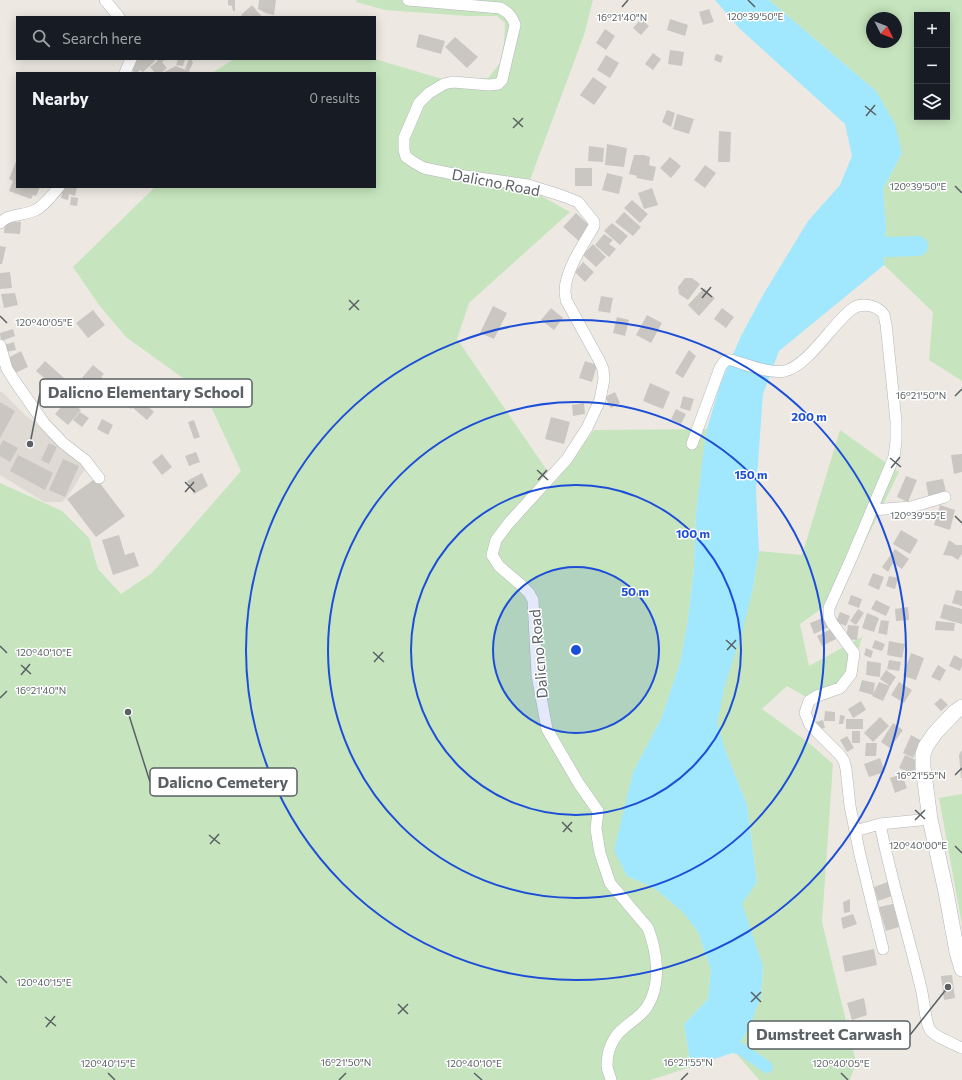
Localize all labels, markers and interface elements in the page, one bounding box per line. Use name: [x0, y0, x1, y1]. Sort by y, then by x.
text: 120°39'50"E: [727, 10, 783, 22]
text: 16°21'40"N: [597, 11, 647, 23]
north arrow: [866, 12, 902, 48]
map controls: [914, 12, 950, 120]
button: +: [914, 12, 950, 48]
search box: [16, 16, 376, 60]
icon: search: [30, 27, 52, 49]
text: Search here: [62, 29, 141, 47]
button: −: [914, 48, 950, 84]
button: layers: [914, 84, 950, 120]
text: Nearby: [32, 88, 89, 109]
text: 0 results: [309, 90, 360, 106]
street label: Dalicno Road: [450, 165, 542, 199]
text: 120°39'50"E: [890, 180, 946, 192]
text: 120°40'05"E: [15, 316, 73, 328]
callout: Dalicno Elementary School: [40, 379, 252, 407]
text: Dalicno Elementary School: [48, 382, 244, 401]
text: 16°21'50"N: [896, 389, 946, 401]
text: 200 m: [791, 409, 827, 423]
text: 150 m: [734, 467, 768, 481]
text: 120°39'55"E: [890, 509, 946, 521]
text: 100 m: [676, 526, 710, 540]
text: 50 m: [621, 584, 649, 598]
street label: Dalicno Road: [525, 609, 551, 699]
centre of rings: [569, 643, 583, 657]
text: 120°40'10"E: [16, 646, 72, 658]
text: 16°21'40"N: [16, 684, 66, 696]
callout: Dalicno Cemetery: [150, 768, 297, 796]
text: 16°21'55"N: [896, 769, 946, 781]
text: Dalicno Cemetery: [158, 772, 289, 791]
text: 120°40'00"E: [889, 839, 947, 851]
text: 120°40'15"E: [16, 976, 72, 988]
callout: Dumstreet Carwash: [748, 1021, 910, 1049]
text: Dumstreet Carwash: [756, 1024, 902, 1043]
text: 16°21'50"N: [321, 1056, 371, 1068]
text: 16°21'55"N: [663, 1056, 713, 1068]
text: 120°40'15"E: [80, 1057, 136, 1069]
text: 120°40'10"E: [446, 1057, 502, 1069]
text: 120°40'05"E: [812, 1057, 870, 1069]

